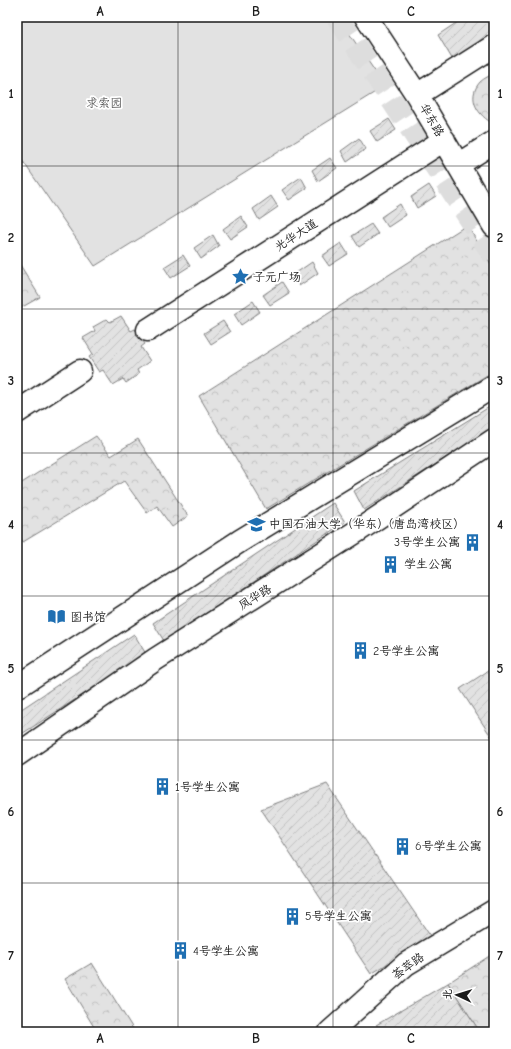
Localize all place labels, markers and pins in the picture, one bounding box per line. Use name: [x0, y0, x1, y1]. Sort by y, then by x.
place icon: 子元广场: [230, 267, 250, 287]
place label: 子元广场: [253, 270, 301, 284]
school or university icon: 中国石油大学（华东）(唐岛湾校区): [246, 514, 266, 534]
place label: 中国石油大学（华东）(唐岛湾校区): [269, 517, 457, 531]
building icon: 3号学生公寓: [463, 532, 483, 552]
place label: 3号学生公寓: [394, 535, 460, 549]
building icon: 学生公寓: [381, 554, 401, 574]
place label: 学生公寓: [404, 557, 452, 571]
library icon: 图书馆: [47, 607, 67, 627]
place label: 图书馆: [70, 610, 106, 624]
building icon: 2号学生公寓: [350, 641, 370, 661]
place label: 2号学生公寓: [373, 644, 439, 658]
building icon: 1号学生公寓: [152, 777, 172, 797]
place label: 1号学生公寓: [175, 780, 240, 794]
building icon: 6号学生公寓: [392, 836, 412, 856]
place label: 6号学生公寓: [415, 839, 482, 853]
building icon: 5号学生公寓: [282, 906, 302, 926]
place label: 5号学生公寓: [305, 909, 372, 923]
building icon: 4号学生公寓: [170, 941, 190, 961]
place label: 4号学生公寓: [193, 944, 259, 958]

